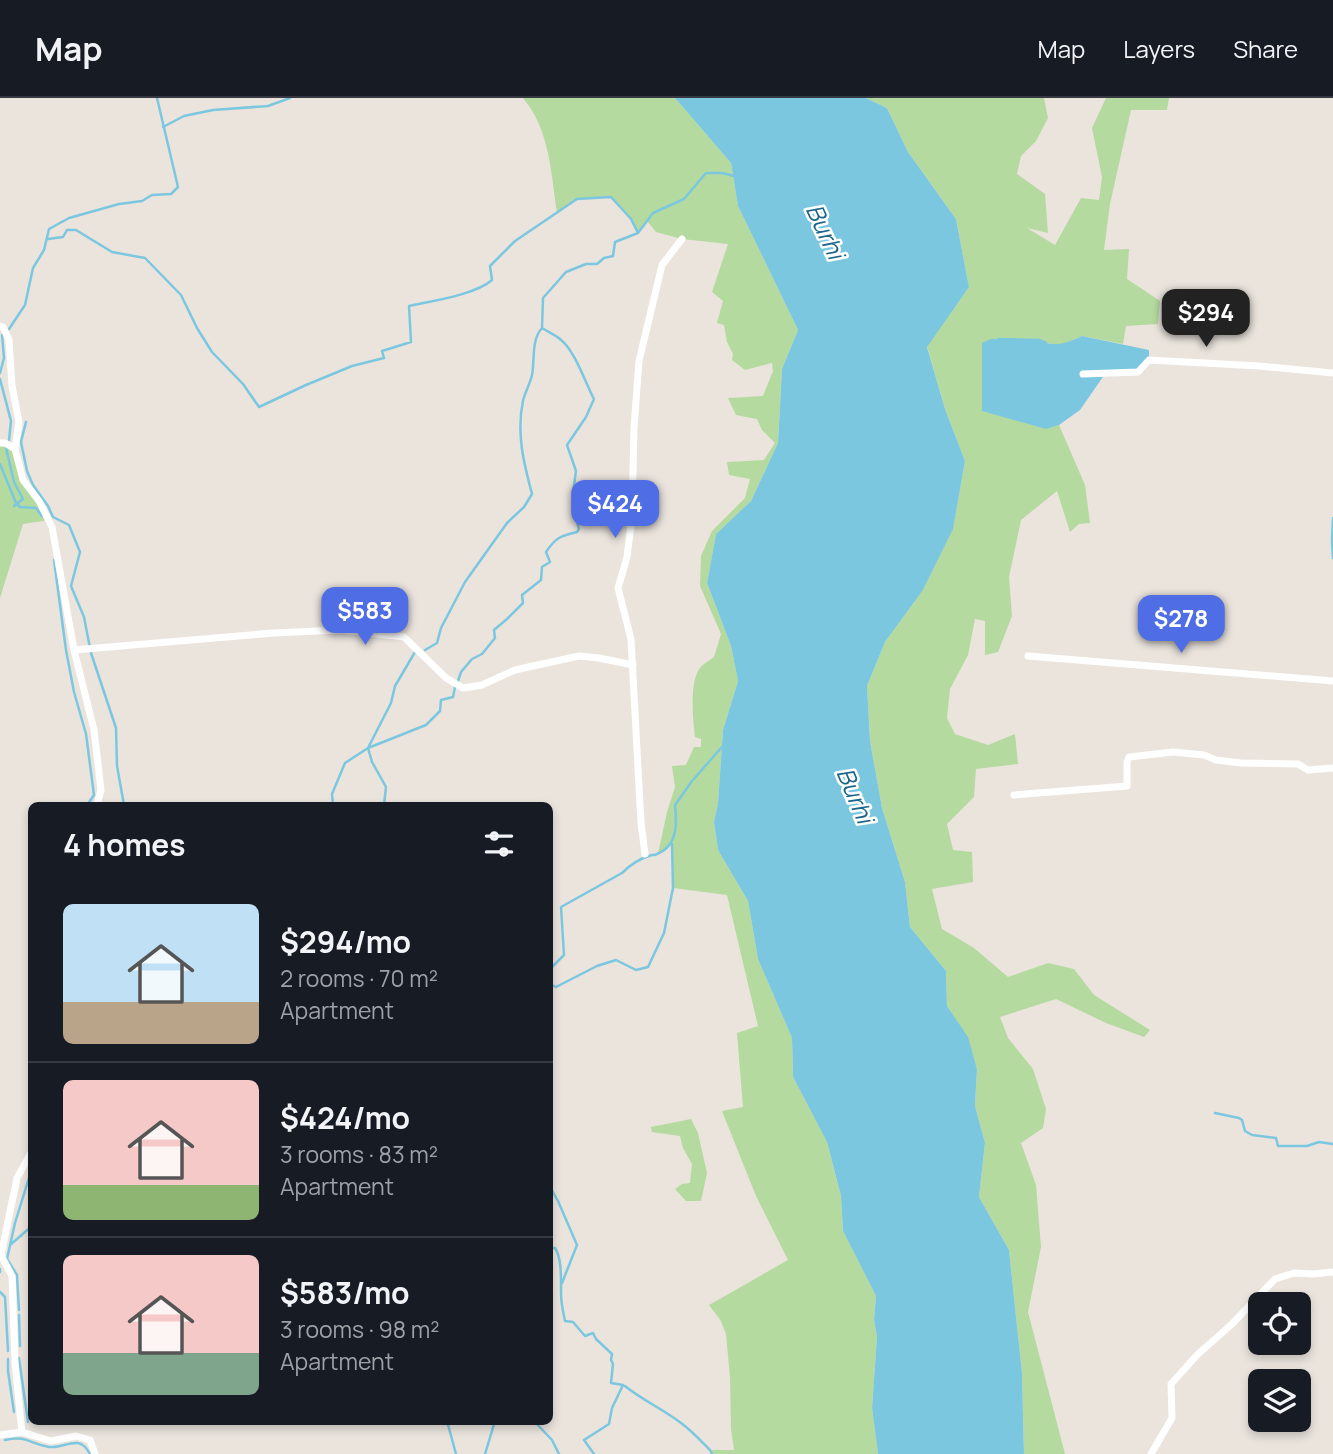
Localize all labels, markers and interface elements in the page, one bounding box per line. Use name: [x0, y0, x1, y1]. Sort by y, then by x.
text: Map: [35, 26, 103, 71]
text: Map: [1038, 32, 1085, 65]
text: Layers: [1123, 32, 1195, 65]
text: Share: [1233, 32, 1298, 65]
water label: Burhi: [799, 198, 855, 267]
pin: $294: [1165, 289, 1247, 349]
text: $294: [1178, 296, 1234, 328]
pin: $424: [574, 480, 656, 540]
text: $424: [587, 487, 643, 519]
pin: $583: [324, 588, 406, 647]
text: $583: [337, 594, 393, 626]
pin: $278: [1140, 596, 1222, 655]
text: $278: [1154, 602, 1208, 634]
water label: Burhi: [830, 762, 884, 831]
text: 4 homes: [63, 824, 186, 865]
icon: filters: [480, 825, 518, 863]
text: $294/mo: [280, 921, 411, 962]
icon: home: [119, 932, 203, 1016]
text: 2 rooms · 70 m²: [280, 962, 438, 994]
text: Apartment: [280, 994, 394, 1026]
text: $424/mo: [280, 1097, 410, 1138]
icon: home: [119, 1108, 203, 1192]
text: 3 rooms · 83 m²: [280, 1138, 438, 1170]
text: Apartment: [280, 1170, 394, 1202]
text: $583/mo: [280, 1272, 410, 1313]
icon: home: [119, 1283, 203, 1367]
map controls: [1248, 1292, 1311, 1432]
button: locate: [1248, 1292, 1311, 1355]
text: 3 rooms · 98 m²: [280, 1313, 440, 1345]
text: Apartment: [280, 1345, 394, 1377]
button: layers: [1248, 1369, 1311, 1432]

